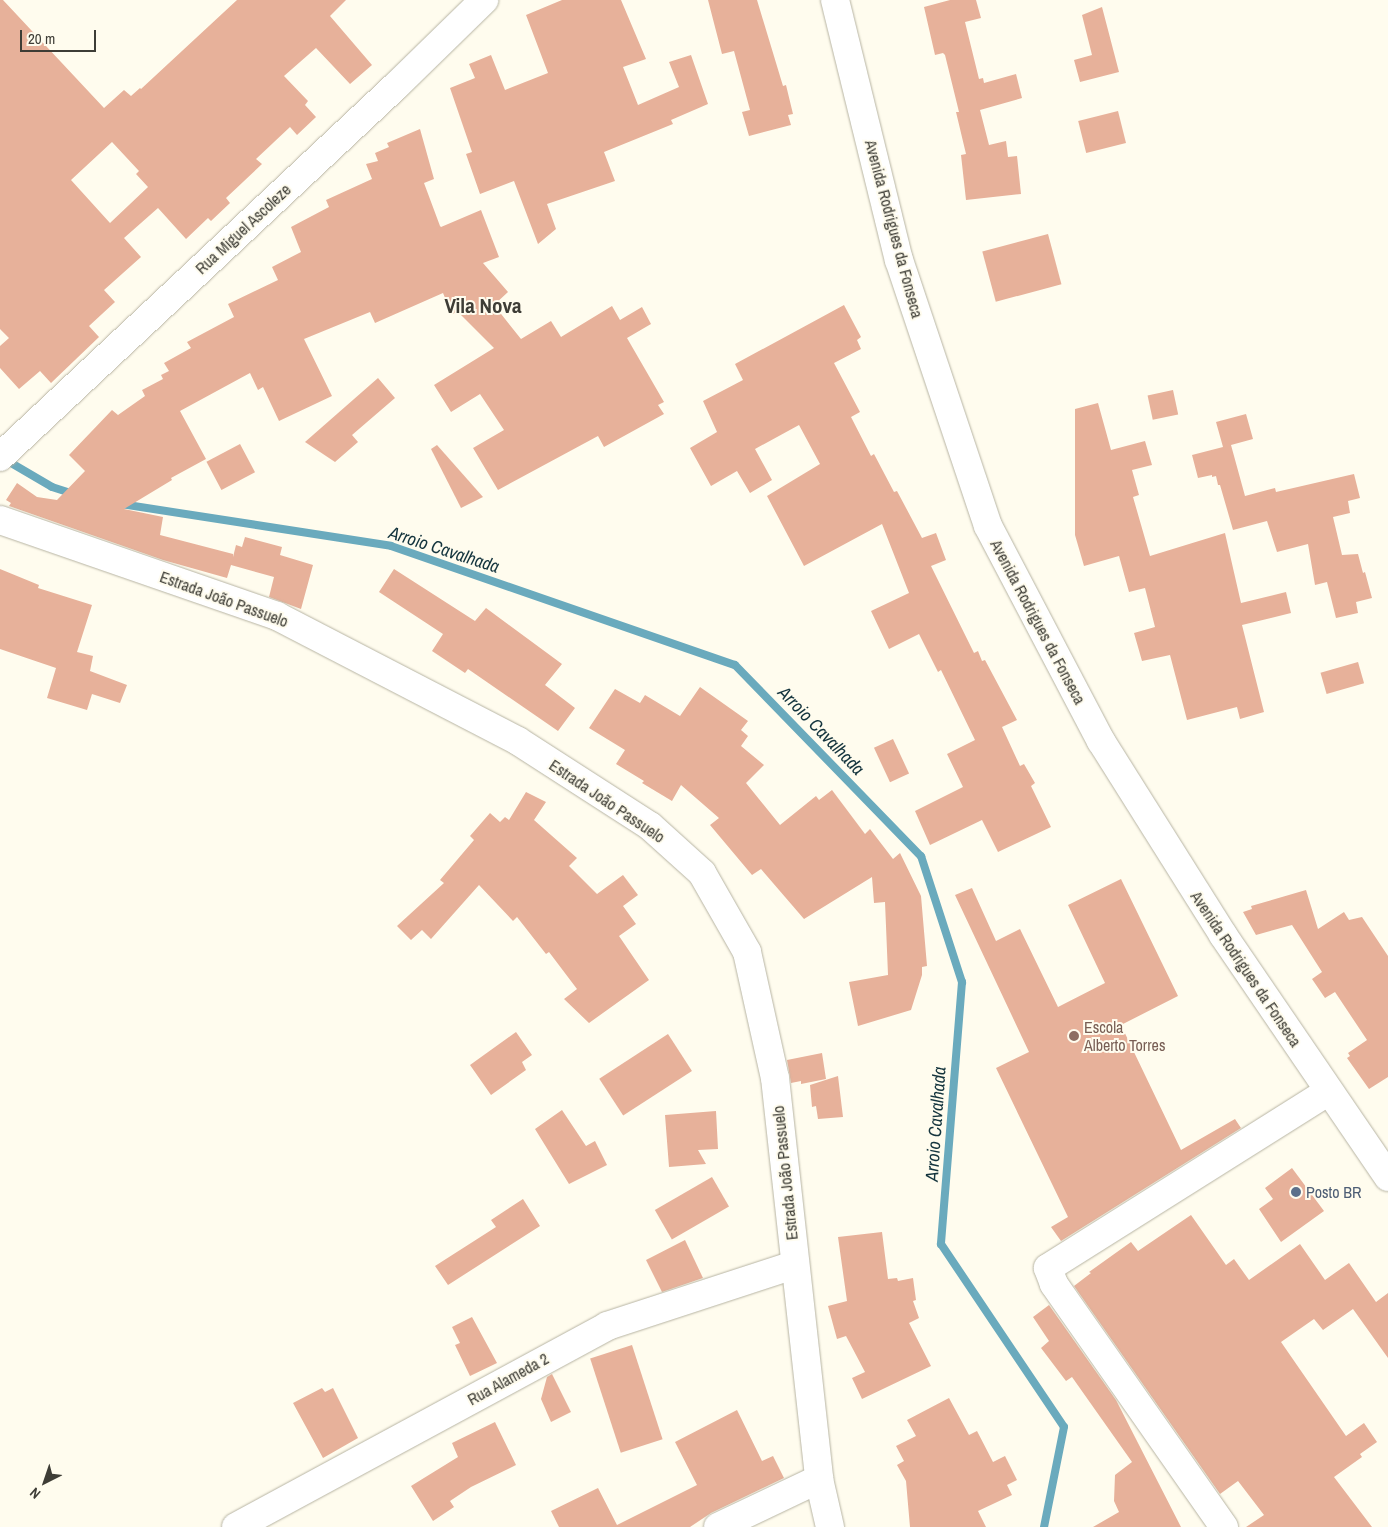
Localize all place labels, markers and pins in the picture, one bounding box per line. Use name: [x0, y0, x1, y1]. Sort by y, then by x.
place label: Escola Alberto Torres: [1084, 1017, 1166, 1055]
marker: Escola Alberto Torres: [1068, 1030, 1080, 1042]
place label: Posto BR: [1306, 1182, 1361, 1202]
marker: Posto BR: [1290, 1186, 1302, 1198]

